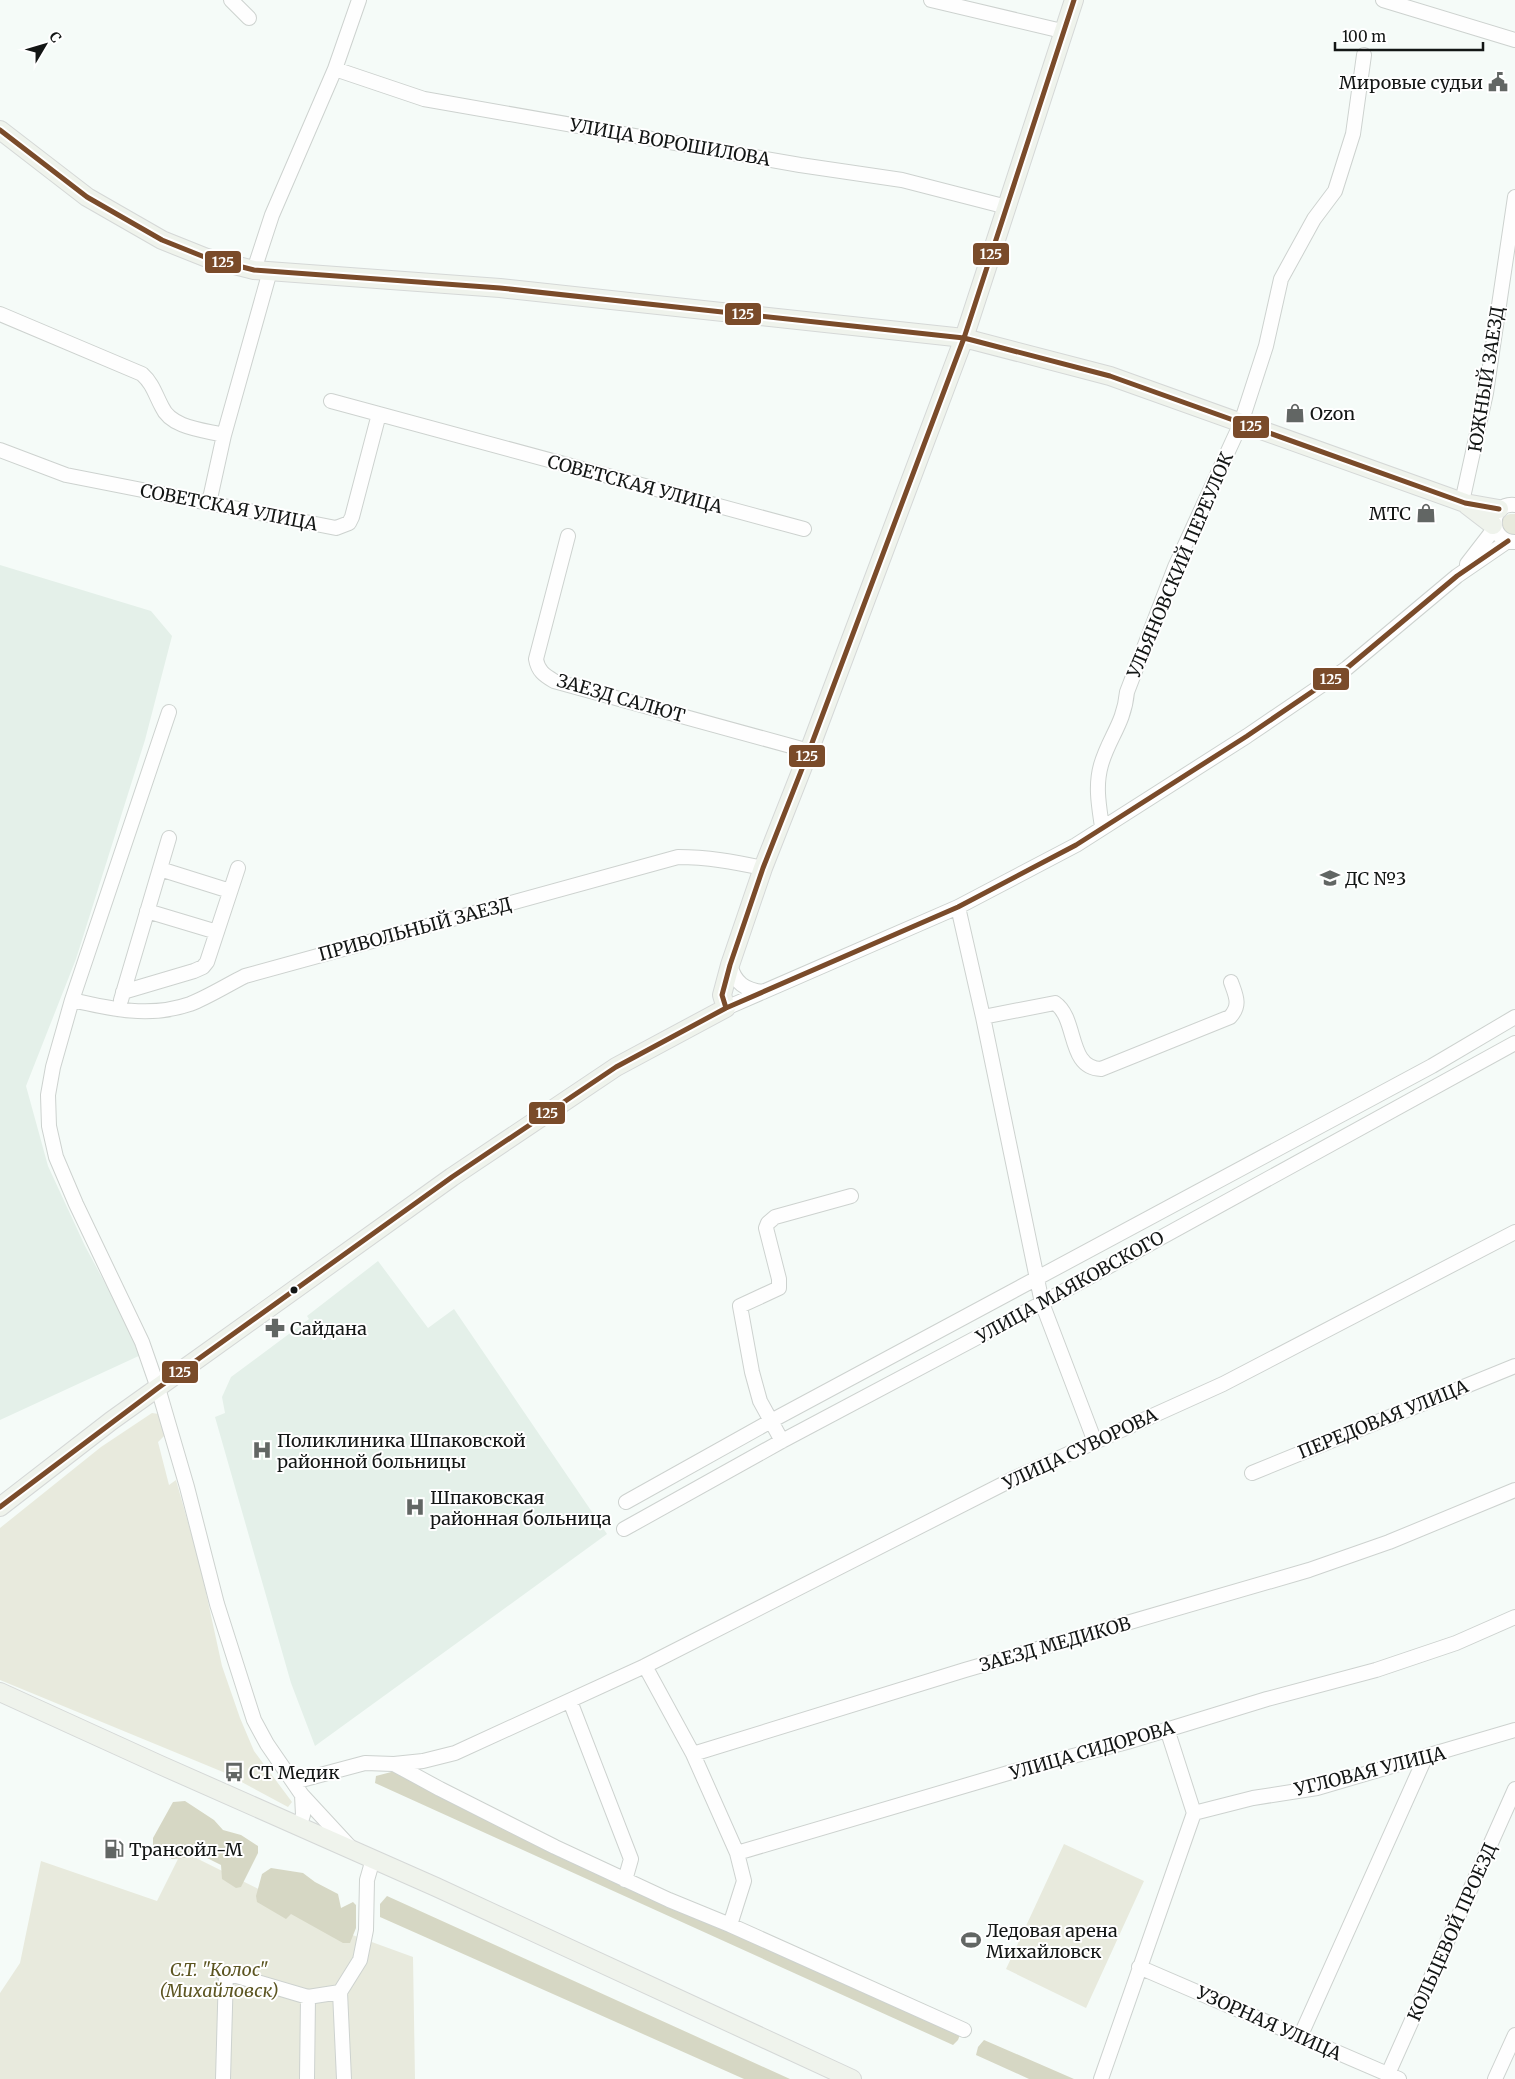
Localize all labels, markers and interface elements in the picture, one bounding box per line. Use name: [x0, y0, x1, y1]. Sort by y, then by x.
north arrow: [20, 20, 70, 70]
scale bar: [1335, 20, 1482, 52]
text: 100 m: [1342, 27, 1386, 46]
text: С: [45, 28, 65, 46]
place label: Мировые судьи: [1339, 71, 1483, 94]
public building icon: Мировые судьи: [1487, 71, 1509, 93]
street label: УЛИЦА ВОРОШИЛОВА: [567, 113, 772, 171]
line badge: 125: [972, 242, 1010, 266]
text: 125: [980, 245, 1002, 263]
line badge: 125: [204, 250, 242, 274]
text: 125: [212, 253, 234, 271]
line badge: 125: [724, 302, 762, 326]
street label: ЮЖНЫЙ ЗАЕЗД: [1463, 304, 1509, 454]
text: 125: [732, 305, 754, 323]
shop icon: Ozon: [1284, 402, 1306, 424]
place label: Ozon: [1310, 402, 1355, 425]
line badge: 125: [1232, 415, 1270, 439]
text: 125: [1240, 417, 1262, 435]
street label: УЛЬЯНОВСКИЙ ПЕРЕУЛОК: [1122, 449, 1238, 682]
street label: СОВЕТСКАЯ УЛИЦА: [545, 450, 725, 519]
street label: СОВЕТСКАЯ УЛИЦА: [138, 479, 320, 536]
place label: МТС: [1369, 502, 1411, 525]
shop icon: МТС: [1415, 502, 1437, 524]
line badge: 125: [1312, 667, 1350, 691]
street label: ЗАЕЗД САЛЮТ: [554, 669, 688, 727]
text: 125: [1320, 670, 1342, 688]
line badge: 125: [788, 744, 826, 768]
text: 125: [796, 747, 818, 765]
school or university icon: ДС №3: [1319, 867, 1341, 889]
place label: ДС №3: [1345, 867, 1406, 890]
street label: ПРИВОЛЬНЫЙ ЗАЕЗД: [316, 892, 514, 966]
line badge: 125: [528, 1101, 566, 1125]
text: 125: [536, 1104, 558, 1122]
street label: УЛИЦА МАЯКОВСКОГО: [971, 1226, 1168, 1349]
unlabelled marker: [289, 1285, 299, 1295]
pharmacy icon: Сайдана: [264, 1317, 286, 1339]
place label: Сайдана: [290, 1317, 367, 1340]
line badge: 125: [161, 1360, 199, 1384]
text: 125: [169, 1363, 191, 1381]
street label: ПЕРЕДОВАЯ УЛИЦА: [1295, 1374, 1472, 1464]
street label: УЛИЦА СУВОРОВА: [998, 1403, 1161, 1495]
place label: Поликлиника Шпаковской районной больницы: [277, 1429, 526, 1473]
hospital icon: Поликлиника Шпаковской районной больницы: [251, 1439, 273, 1461]
place label: Шпаковская районная больница: [430, 1486, 612, 1530]
hospital icon: Шпаковская районная больница: [404, 1496, 426, 1518]
street label: ЗАЕЗД МЕДИКОВ: [977, 1611, 1133, 1677]
street label: УЛИЦА СИДОРОВА: [1006, 1715, 1177, 1785]
street label: УГЛОВАЯ УЛИЦА: [1291, 1741, 1448, 1801]
bus stop icon: СТ Медик: [223, 1761, 245, 1783]
place label: СТ Медик: [249, 1761, 340, 1784]
fuel station icon: Трансойл-М: [103, 1838, 125, 1860]
place label: Трансойл-М: [129, 1838, 243, 1861]
street label: КОЛЬЦЕВОЙ ПРОЕЗД: [1402, 1839, 1502, 2025]
place label: Ледовая арена Михайловск: [986, 1919, 1118, 1963]
sports icon: Ледовая арена Михайловск: [960, 1929, 982, 1951]
park label: С.Т. "Колос" (Михайловск): [159, 1958, 279, 2002]
street label: УЗОРНАЯ УЛИЦА: [1192, 1980, 1345, 2065]

